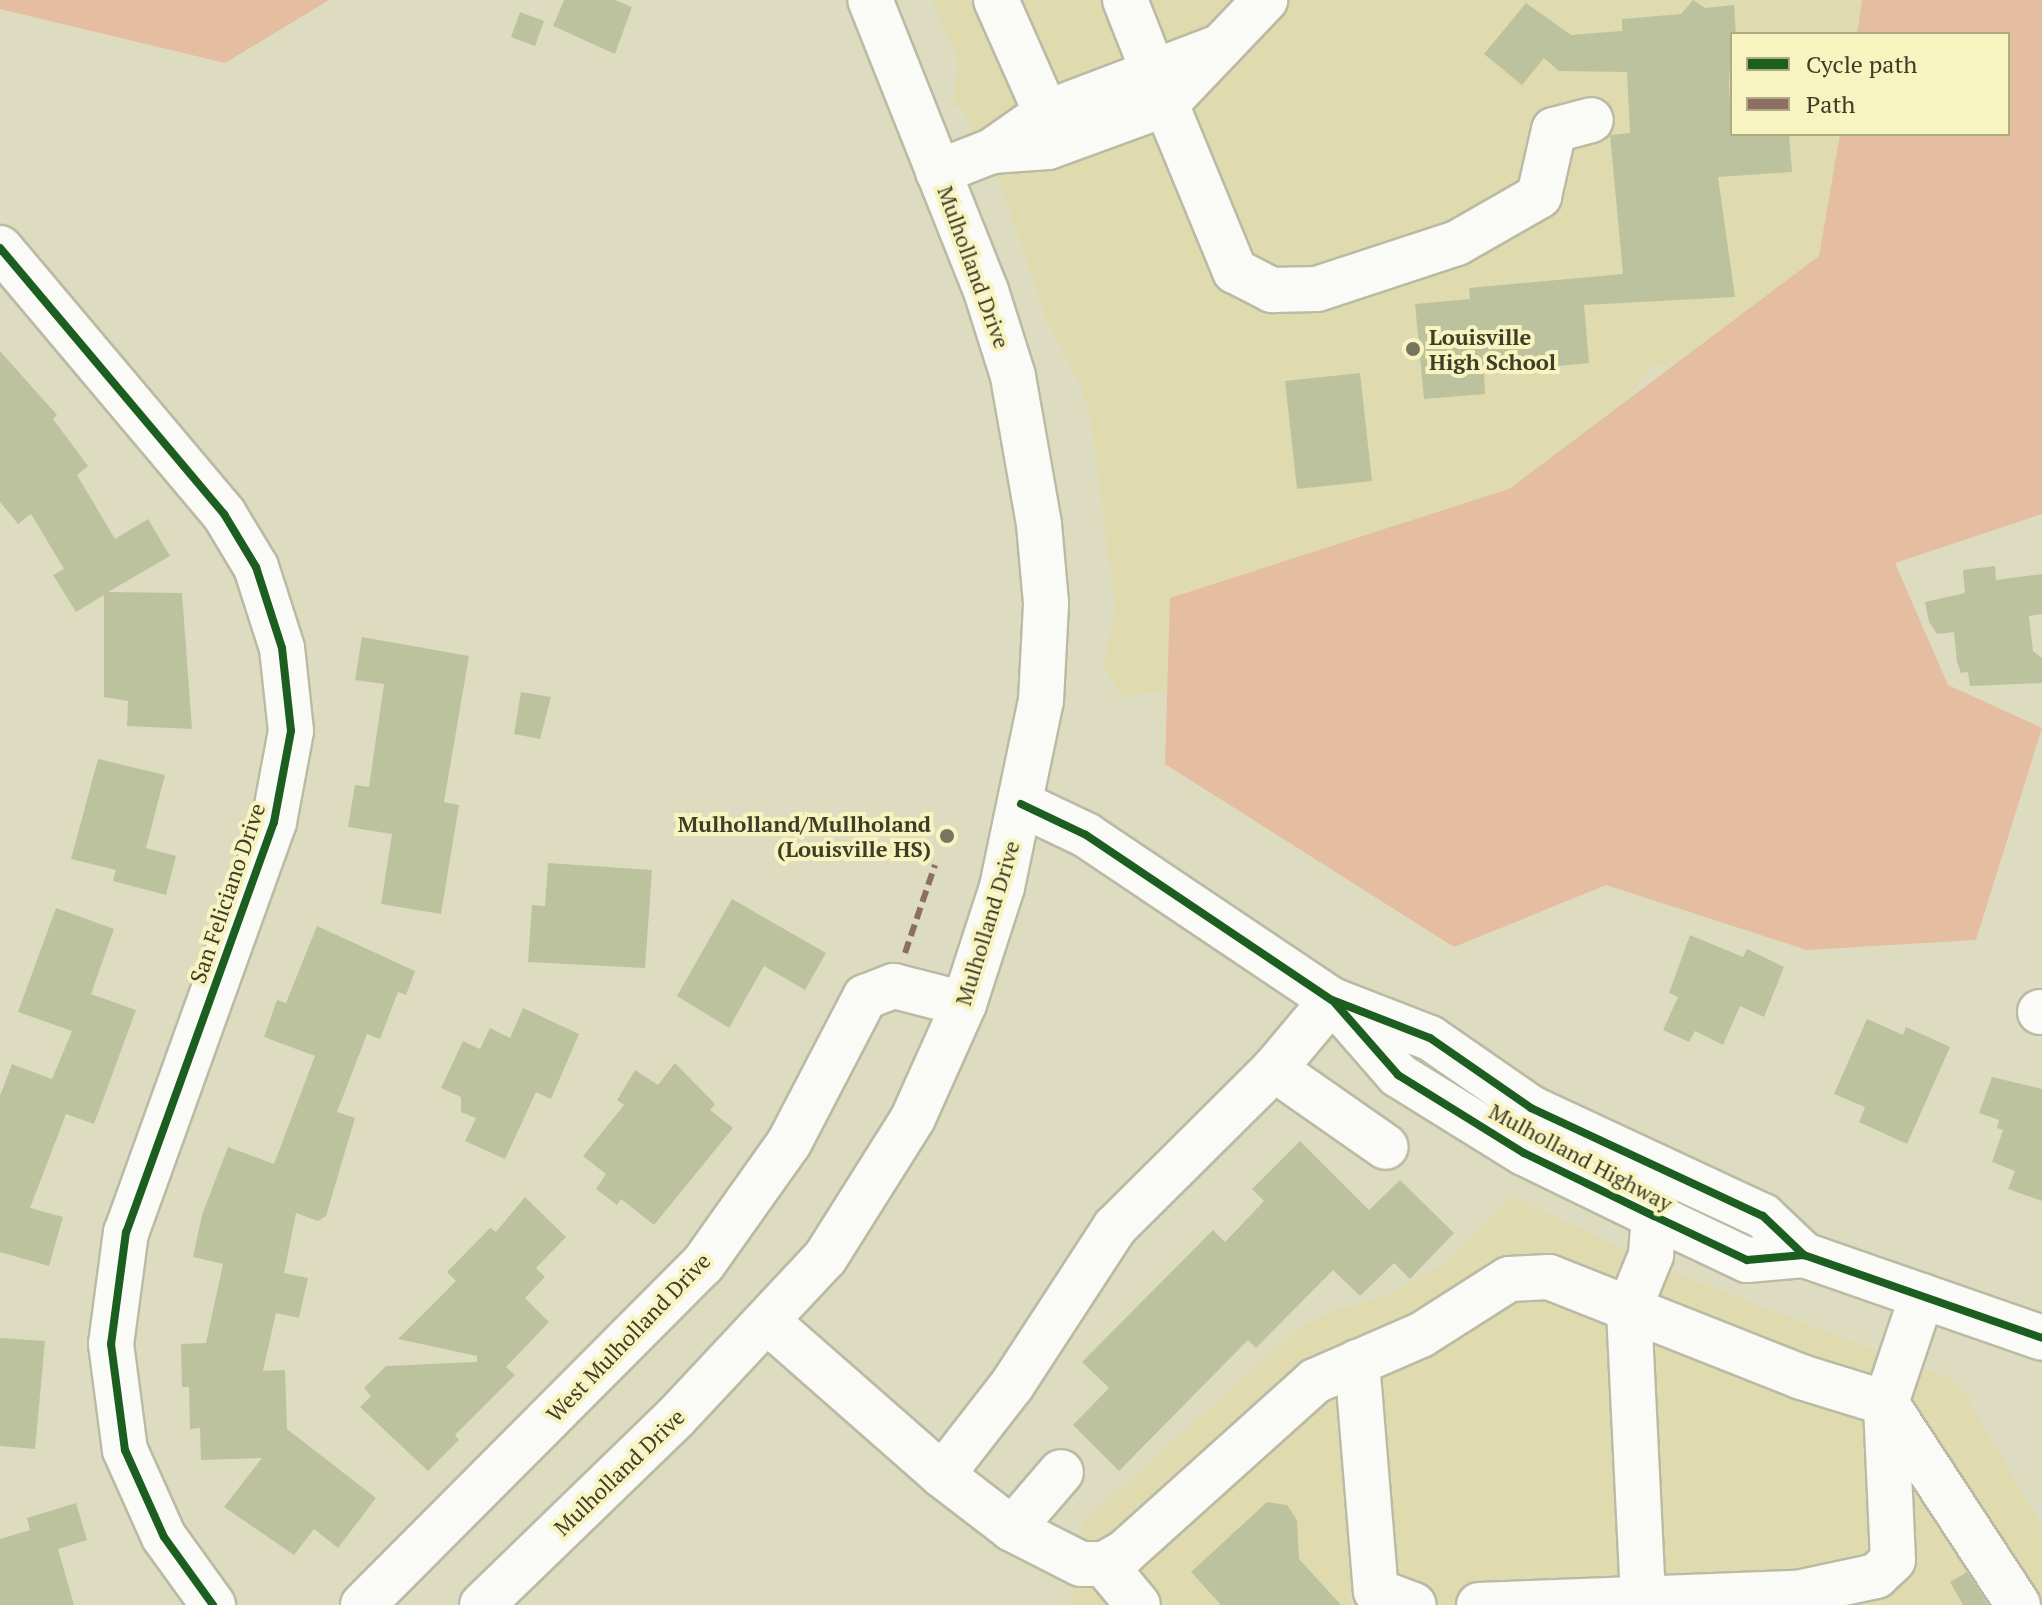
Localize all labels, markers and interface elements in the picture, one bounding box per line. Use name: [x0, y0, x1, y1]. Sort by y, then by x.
legend: [1730, 32, 2010, 136]
text: Cycle path: [1806, 48, 1917, 80]
text: Path: [1806, 88, 1855, 120]
street label: Mulholland Drive: [932, 182, 1016, 352]
place label: Louisville High School: [1429, 323, 1556, 374]
marker: Louisville High School: [1404, 340, 1422, 358]
street label: San Feliciano Drive: [184, 800, 270, 986]
place label: Mulholland/Mullholand (Louisville HS): [678, 810, 931, 862]
marker: Mulholland/Mullholand (Louisville HS): [938, 827, 956, 845]
street label: Mulholland Drive: [949, 837, 1025, 1009]
street label: Mulholland Highway: [1485, 1098, 1677, 1216]
street label: West Mulholland Drive: [541, 1247, 715, 1427]
street label: Mulholland Drive: [548, 1403, 690, 1541]

